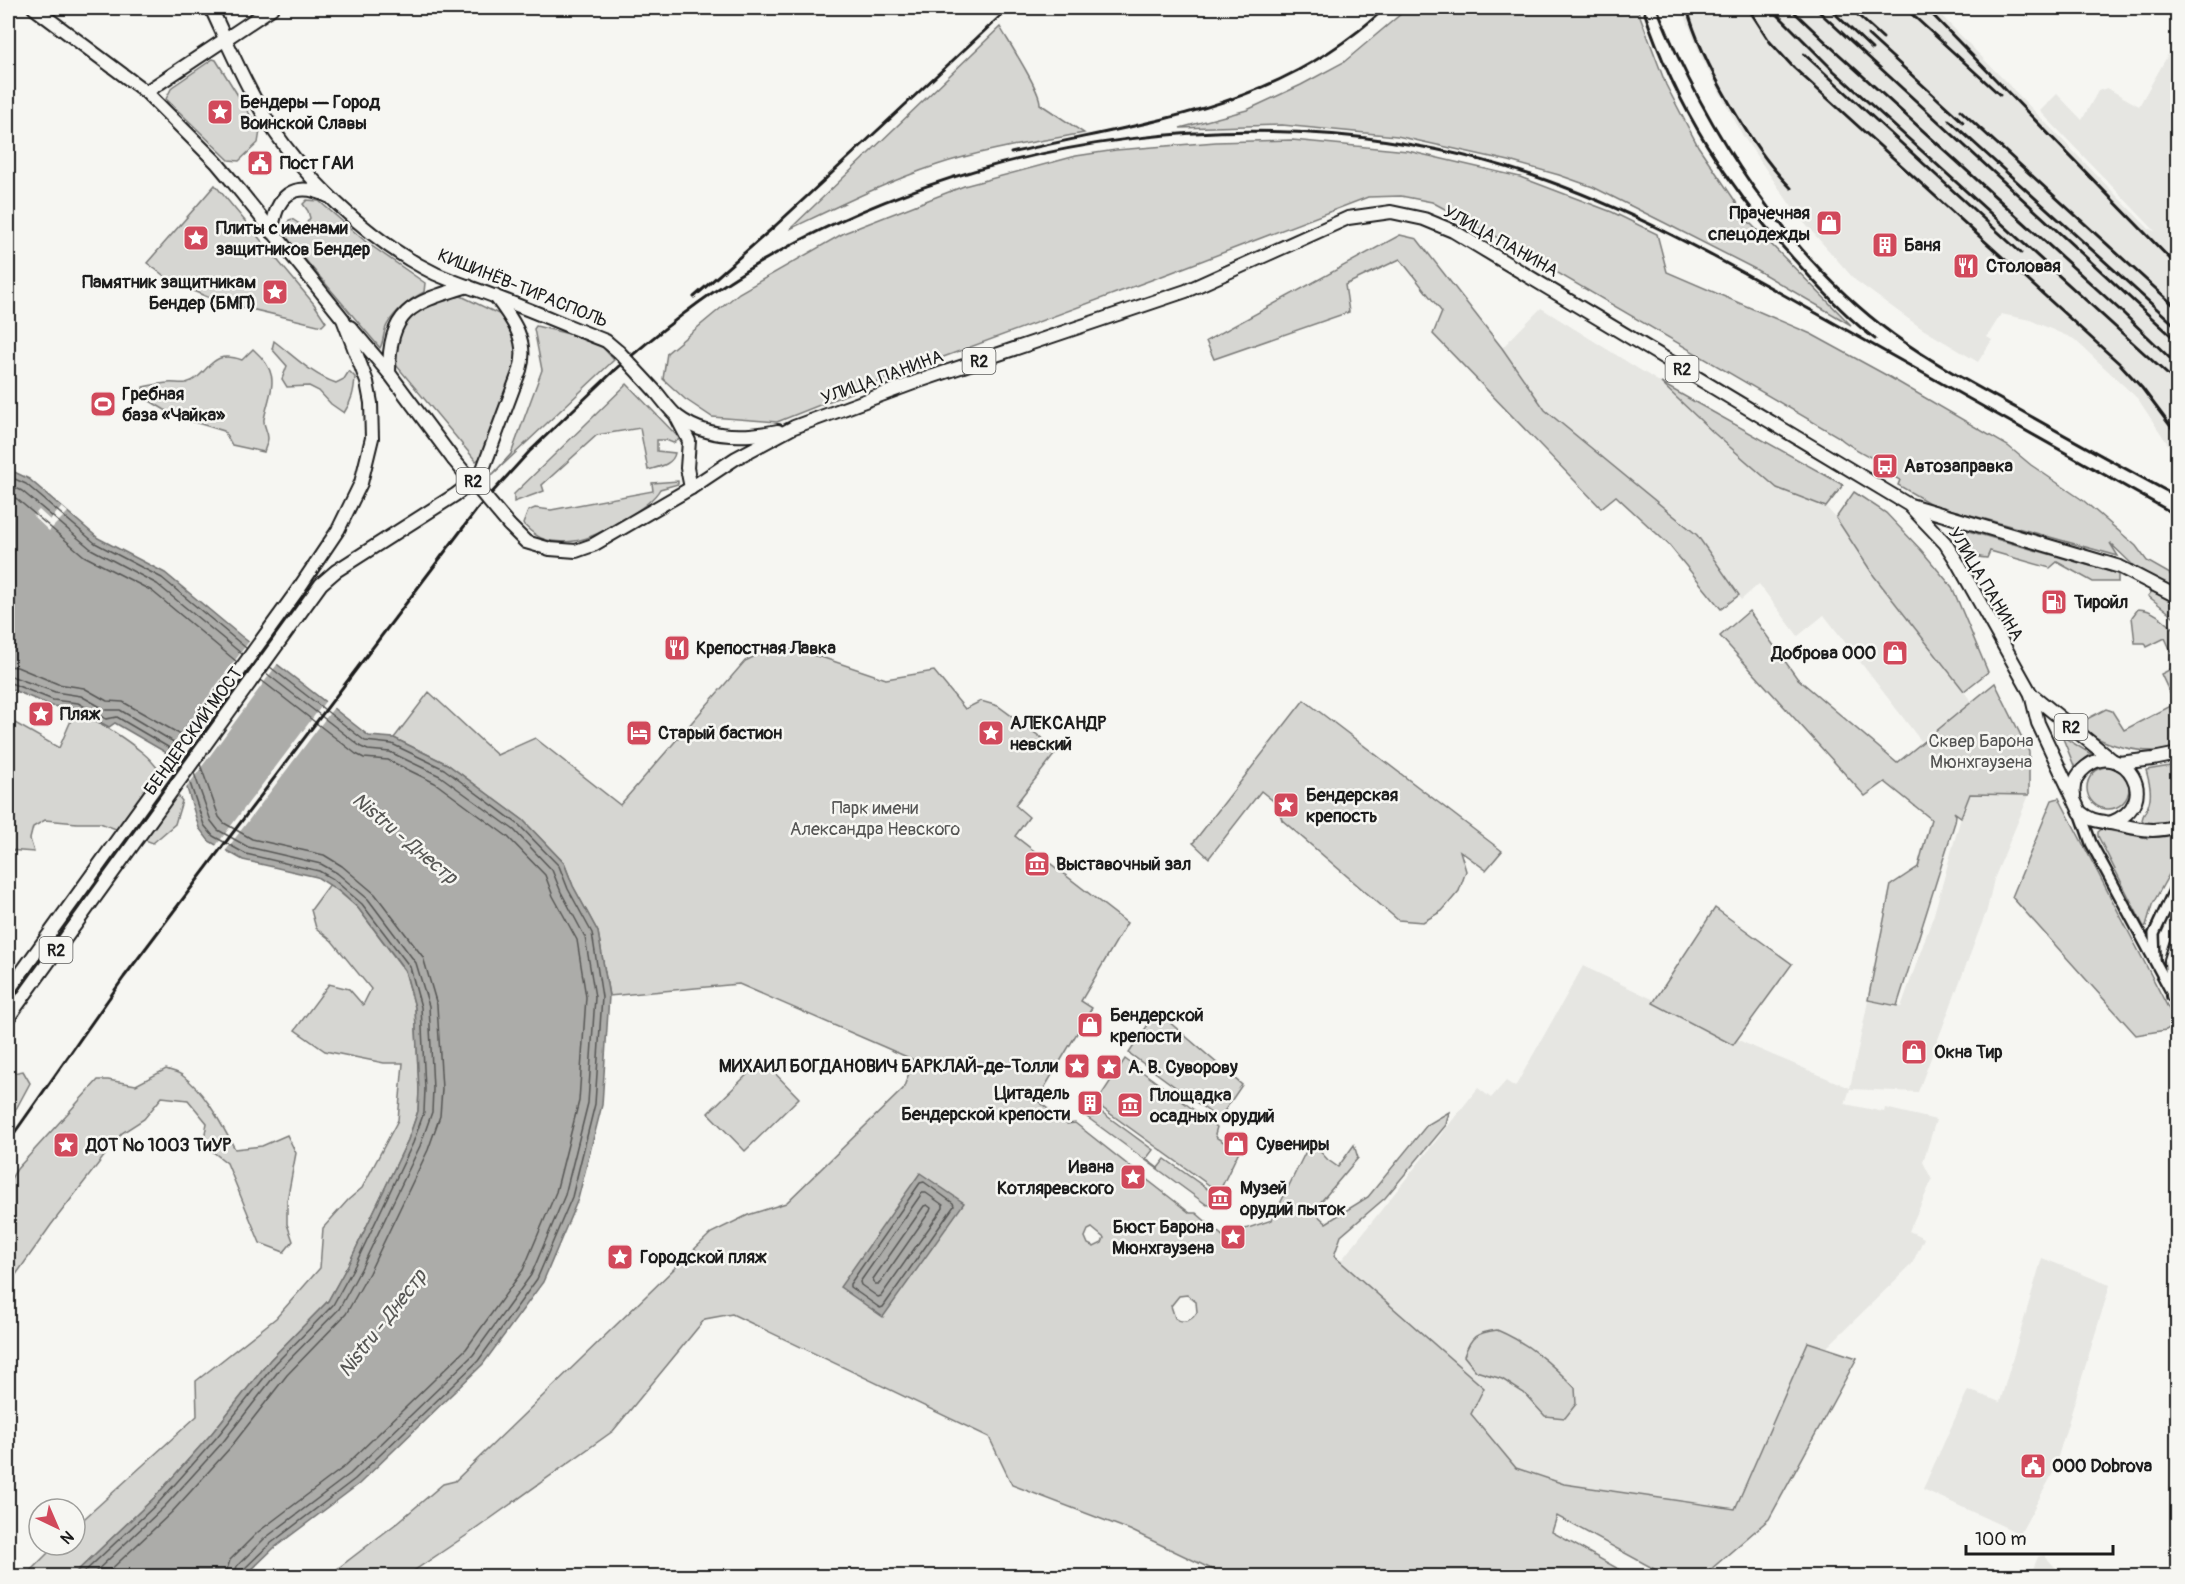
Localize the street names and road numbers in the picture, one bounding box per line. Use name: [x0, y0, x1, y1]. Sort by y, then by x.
street label: УЛИЦА ПАНИНА: [1439, 200, 1563, 283]
street label: КИШИНЁВ-ТИРАСПОЛЬ: [434, 244, 611, 333]
street label: УЛИЦА ПАНИНА: [818, 345, 947, 410]
road number: R2: [962, 348, 996, 374]
road number: R2: [1666, 356, 1698, 382]
road number: R2: [456, 468, 490, 494]
street label: УЛИЦА ПАНИНА: [1943, 523, 2029, 646]
street label: БЕНДЕРСКИЙ МОСТ: [139, 663, 248, 800]
road number: R2: [2054, 714, 2088, 740]
road number: R2: [40, 937, 72, 963]

